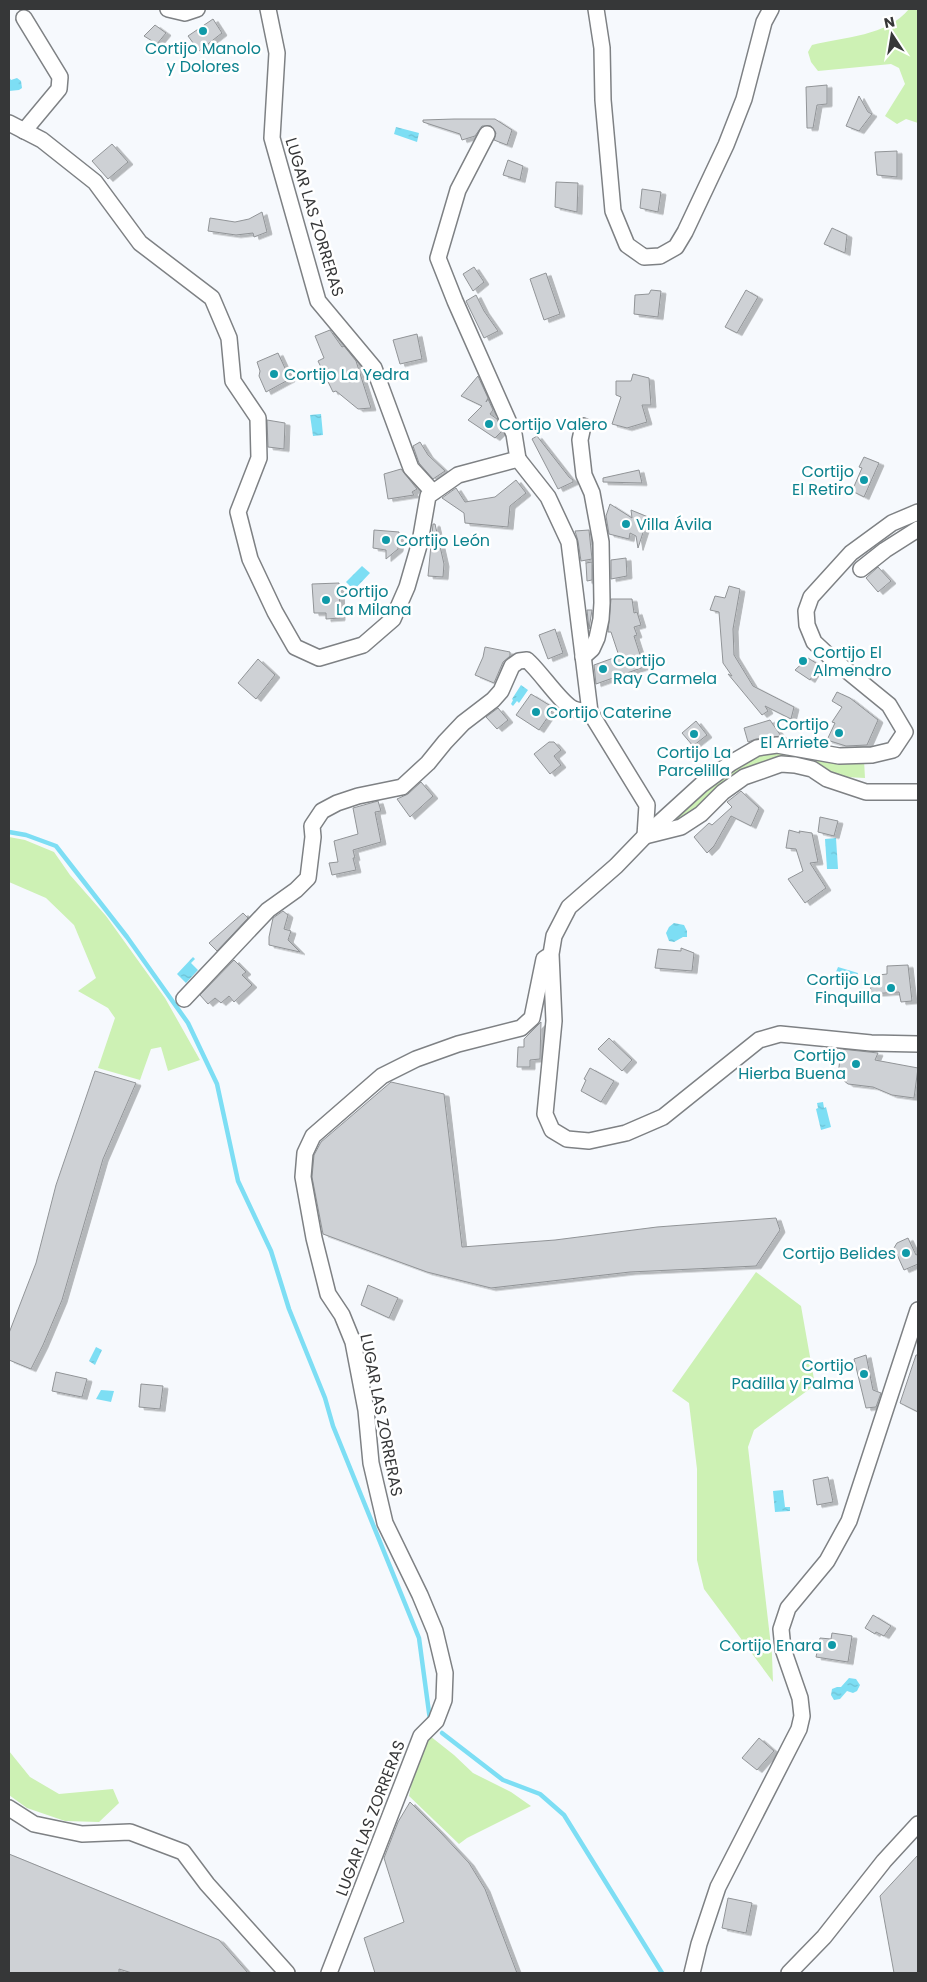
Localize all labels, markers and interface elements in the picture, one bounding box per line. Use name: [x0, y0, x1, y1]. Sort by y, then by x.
north arrow: [867, 10, 917, 60]
text: N: [882, 11, 897, 33]
marker: Cortijo Manolo y Dolores: [197, 25, 209, 37]
place label: Cortijo Manolo y Dolores: [145, 37, 261, 78]
street label: LUGAR LAS ZORRERAS: [279, 135, 350, 299]
place label: Cortijo La Yedra: [284, 363, 410, 386]
marker: Cortijo La Yedra: [268, 368, 280, 380]
place label: Cortijo Valero: [499, 413, 608, 436]
marker: Cortijo Valero: [483, 418, 495, 430]
place label: Cortijo El Retiro: [792, 460, 854, 501]
marker: Cortijo El Retiro: [858, 474, 870, 486]
place label: Villa Ávila: [636, 513, 712, 536]
marker: Villa Ávila: [620, 518, 632, 530]
place label: Cortijo León: [396, 529, 490, 552]
marker: Cortijo León: [380, 534, 392, 546]
place label: Cortijo La Milana: [336, 580, 412, 621]
marker: Cortijo La Milana: [320, 594, 332, 606]
place label: Cortijo El Almendro: [813, 641, 891, 682]
place label: Cortijo Ray Carmela: [613, 649, 717, 690]
marker: Cortijo El Almendro: [797, 655, 809, 667]
marker: Cortijo Ray Carmela: [597, 663, 609, 675]
place label: Cortijo Caterine: [546, 701, 672, 724]
marker: Cortijo Caterine: [530, 706, 542, 718]
place label: Cortijo El Arriete: [760, 713, 829, 754]
marker: Cortijo El Arriete: [833, 727, 845, 739]
marker: Cortijo La Parcelilla: [688, 728, 700, 740]
place label: Cortijo La Parcelilla: [657, 741, 731, 782]
place label: Cortijo La Finquilla: [806, 968, 881, 1009]
marker: Cortijo La Finquilla: [885, 982, 897, 994]
place label: Cortijo Hierba Buena: [738, 1044, 846, 1085]
marker: Cortijo Hierba Buena: [850, 1058, 862, 1070]
place label: Cortijo Belides: [783, 1242, 896, 1265]
marker: Cortijo Belides: [900, 1247, 912, 1259]
street label: LUGAR LAS ZORRERAS: [354, 1332, 409, 1498]
place label: Cortijo Padilla y Palma: [732, 1354, 854, 1395]
marker: Cortijo Padilla y Palma: [858, 1368, 870, 1380]
place label: Cortijo Enara: [719, 1634, 822, 1657]
marker: Cortijo Enara: [826, 1639, 838, 1651]
street label: LUGAR LAS ZORRERAS: [330, 1737, 411, 1899]

